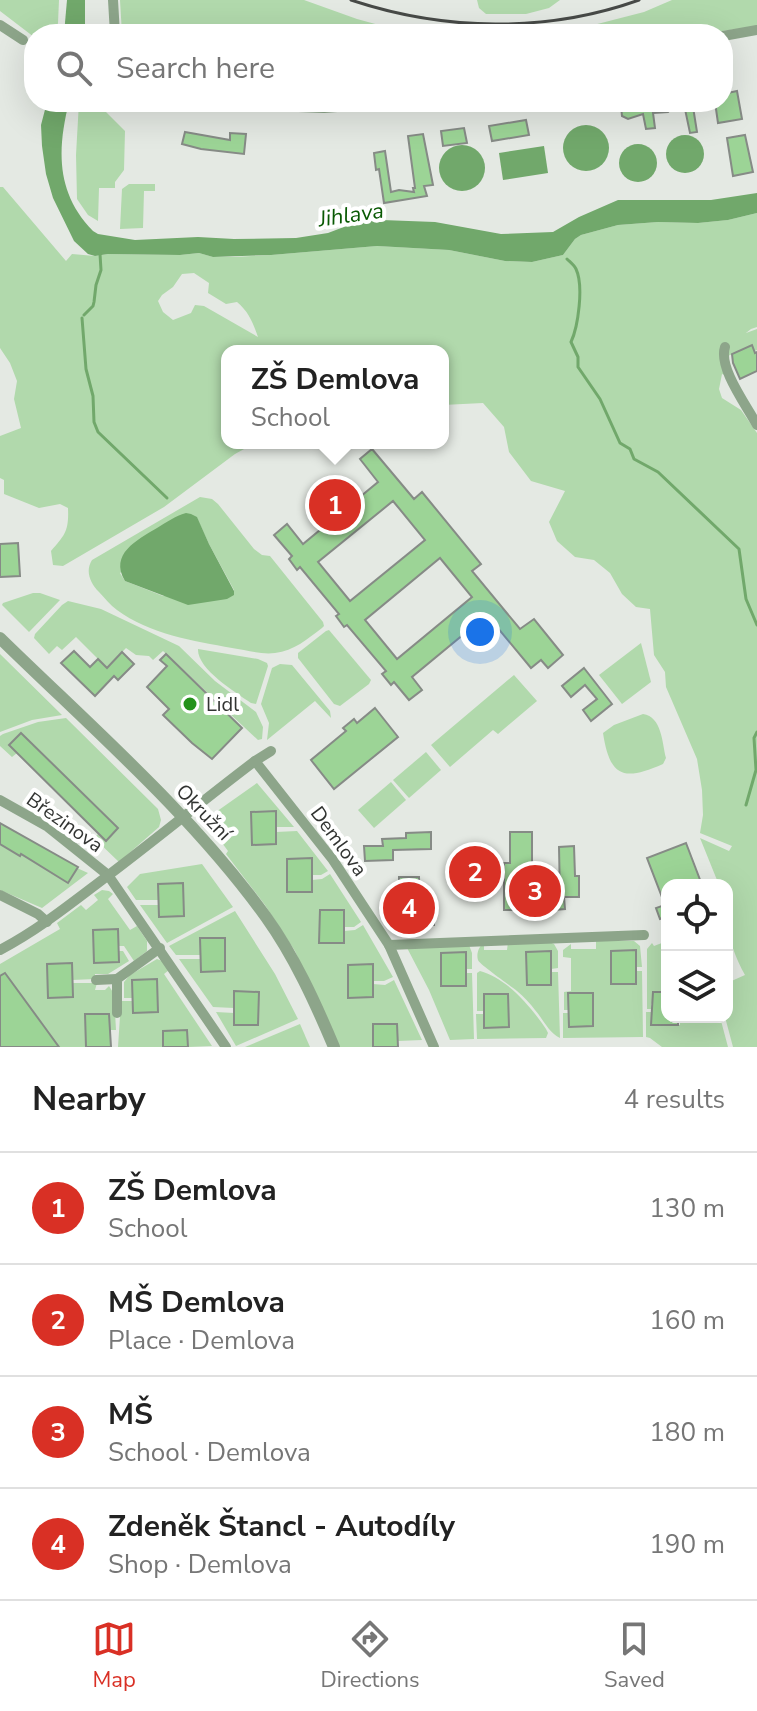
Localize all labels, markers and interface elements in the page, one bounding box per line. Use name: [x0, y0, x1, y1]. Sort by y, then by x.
search box: [24, 24, 733, 112]
icon: search: [52, 46, 96, 90]
text: Search here: [116, 48, 275, 89]
water label: Jihlava: [316, 196, 386, 235]
popup: [221, 345, 449, 449]
text: ZŠ Demlova: [251, 359, 419, 400]
text: School: [251, 400, 330, 435]
pin: 1: [309, 475, 361, 535]
your location: [460, 612, 500, 652]
place label: Lidl: [206, 691, 239, 718]
marker: Lidl: [181, 695, 199, 713]
street label: Okružní: [170, 778, 238, 848]
street label: Březinova: [21, 786, 109, 859]
street label: Demlova: [304, 801, 373, 882]
pin: 2: [449, 842, 501, 902]
pin: 3: [509, 861, 561, 921]
pin: 4: [383, 878, 435, 938]
map controls: [661, 879, 733, 1023]
button: locate: [661, 879, 733, 951]
button: layers: [661, 951, 733, 1023]
text: Nearby: [32, 1076, 146, 1122]
text: 4 results: [624, 1082, 725, 1117]
text: ZŠ Demlova: [108, 1170, 277, 1211]
text: 1: [50, 1191, 66, 1226]
text: 130 m: [649, 1191, 725, 1226]
text: School: [108, 1211, 187, 1246]
text: MŠ Demlova: [108, 1282, 285, 1323]
text: 2: [50, 1303, 66, 1338]
text: 160 m: [649, 1303, 725, 1338]
text: Place · Demlova: [108, 1323, 295, 1358]
text: MŠ: [108, 1394, 153, 1435]
text: 3: [50, 1415, 66, 1450]
text: 180 m: [649, 1415, 725, 1450]
text: School · Demlova: [108, 1435, 311, 1470]
text: Zdeněk Štancl - Autodíly: [108, 1506, 455, 1547]
text: 4: [50, 1527, 66, 1562]
text: 190 m: [649, 1527, 725, 1562]
text: Shop · Demlova: [108, 1547, 292, 1582]
tab: Map: [92, 1617, 136, 1695]
tab: Directions: [321, 1617, 420, 1695]
tab: Saved: [604, 1617, 665, 1695]

